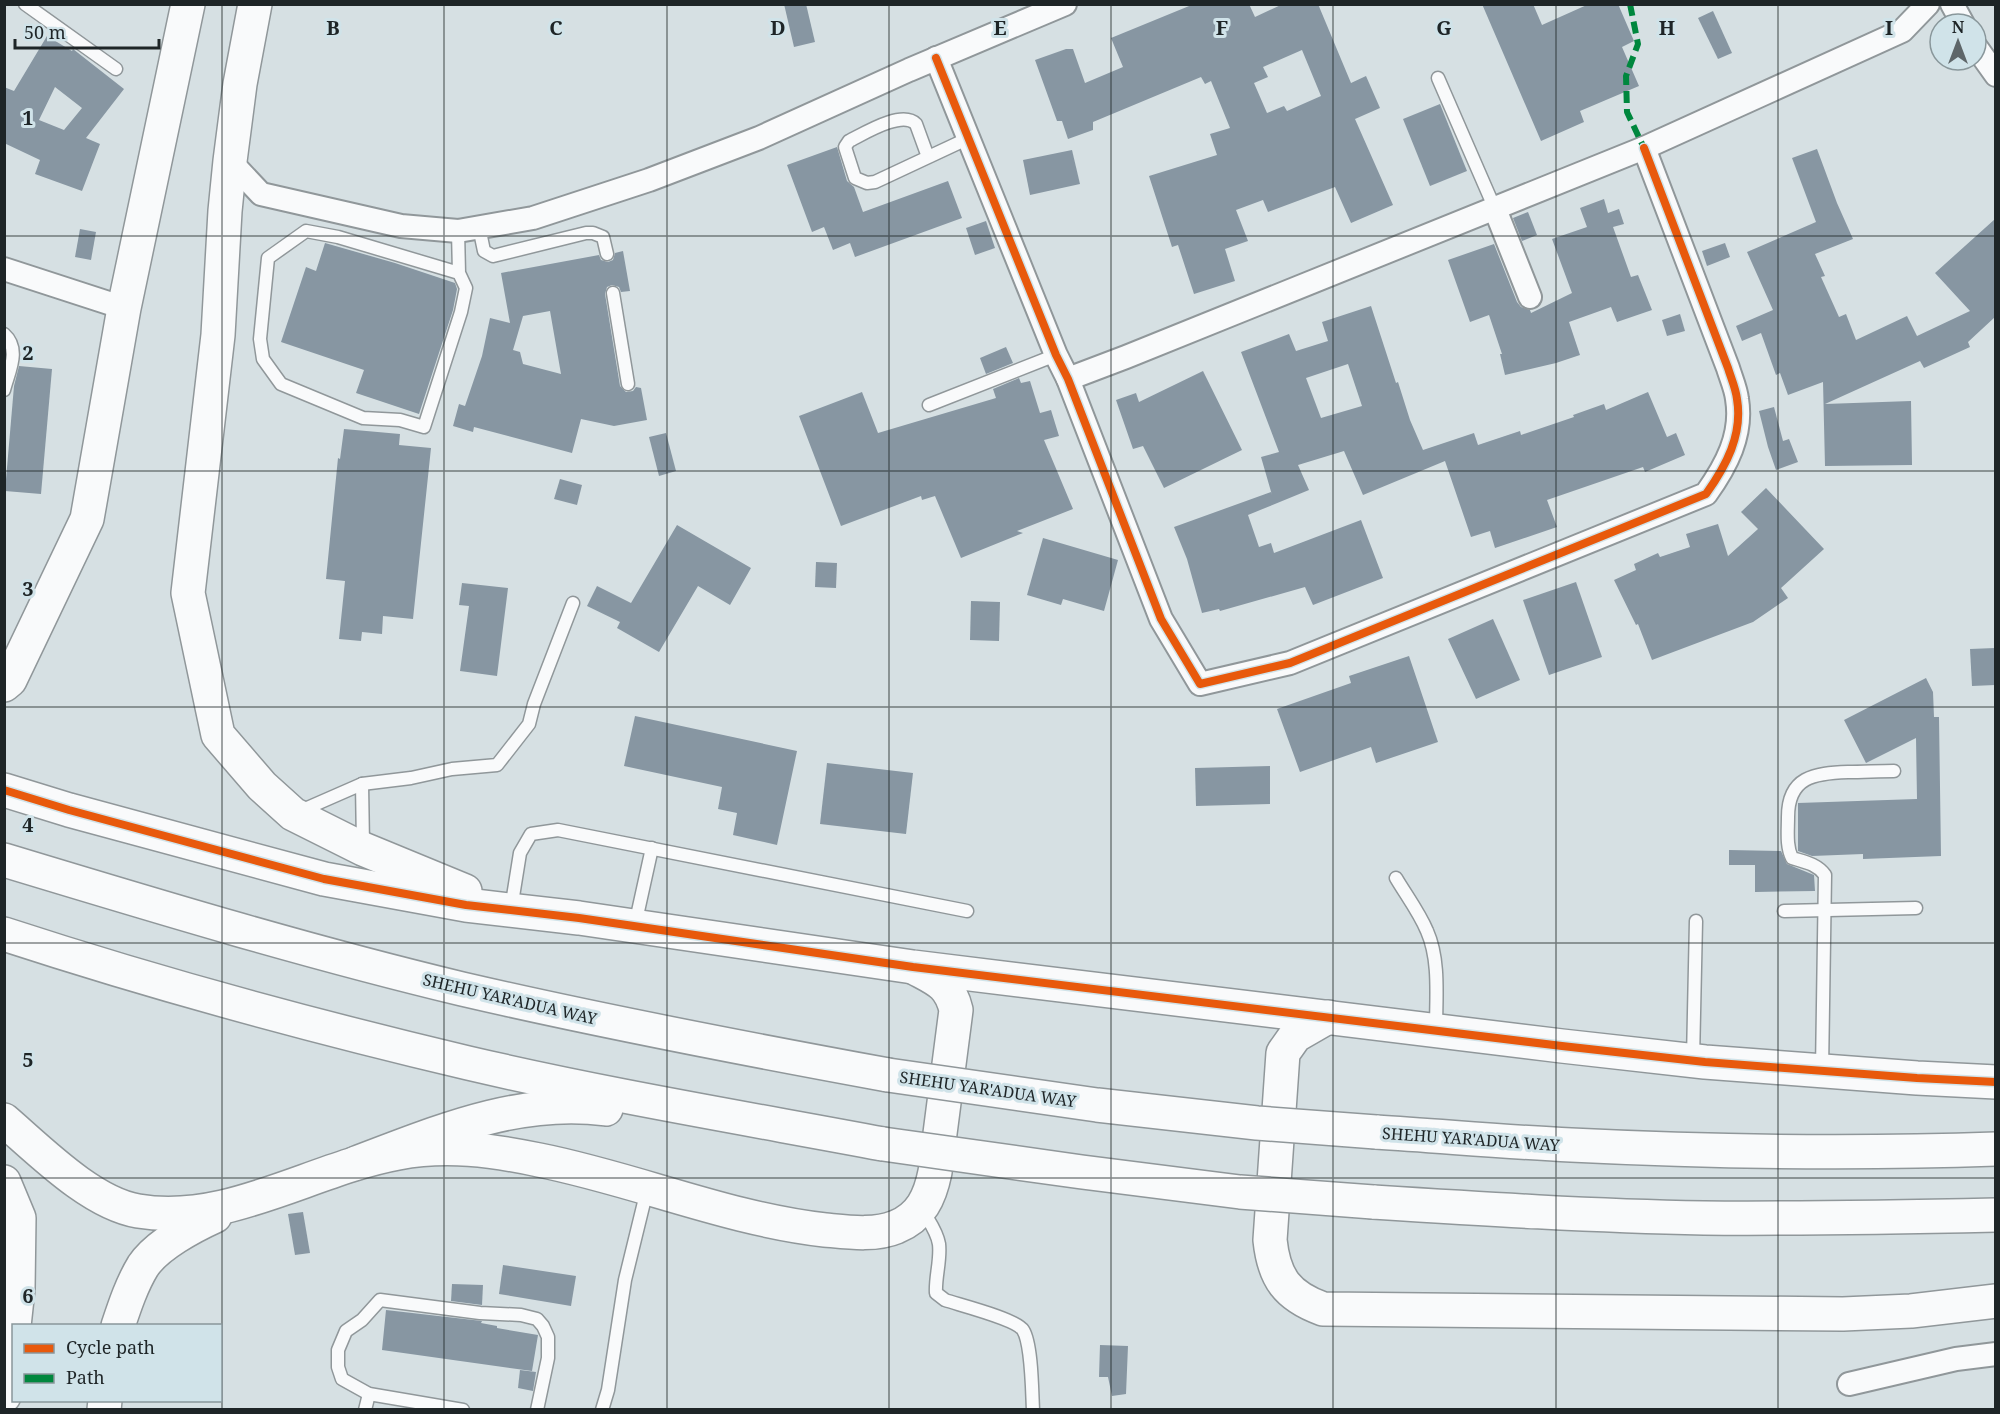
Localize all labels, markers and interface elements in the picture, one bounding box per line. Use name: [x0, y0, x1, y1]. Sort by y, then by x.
scale bar: [15, 12, 159, 50]
north arrow: [1928, 12, 1988, 72]
text: B: [326, 14, 340, 41]
text: C: [549, 14, 563, 41]
text: D: [770, 14, 786, 41]
text: E: [993, 14, 1007, 41]
text: F: [1216, 14, 1228, 41]
text: G: [1436, 14, 1452, 41]
text: H: [1659, 14, 1675, 41]
text: I: [1885, 14, 1893, 41]
text: N: [1952, 16, 1965, 38]
text: 50 m: [24, 20, 66, 44]
text: 1: [22, 104, 34, 131]
text: 2: [22, 339, 34, 366]
text: 3: [22, 575, 34, 602]
text: 4: [22, 811, 34, 838]
street label: SHEHU YAR'ADUA WAY: [421, 968, 600, 1030]
text: 5: [22, 1046, 34, 1073]
street label: SHEHU YAR'ADUA WAY: [898, 1066, 1079, 1112]
street label: SHEHU YAR'ADUA WAY: [1382, 1122, 1561, 1156]
text: 6: [22, 1282, 34, 1309]
legend: [12, 1324, 222, 1402]
text: Cycle path: [66, 1335, 155, 1359]
text: Path: [66, 1365, 105, 1389]

